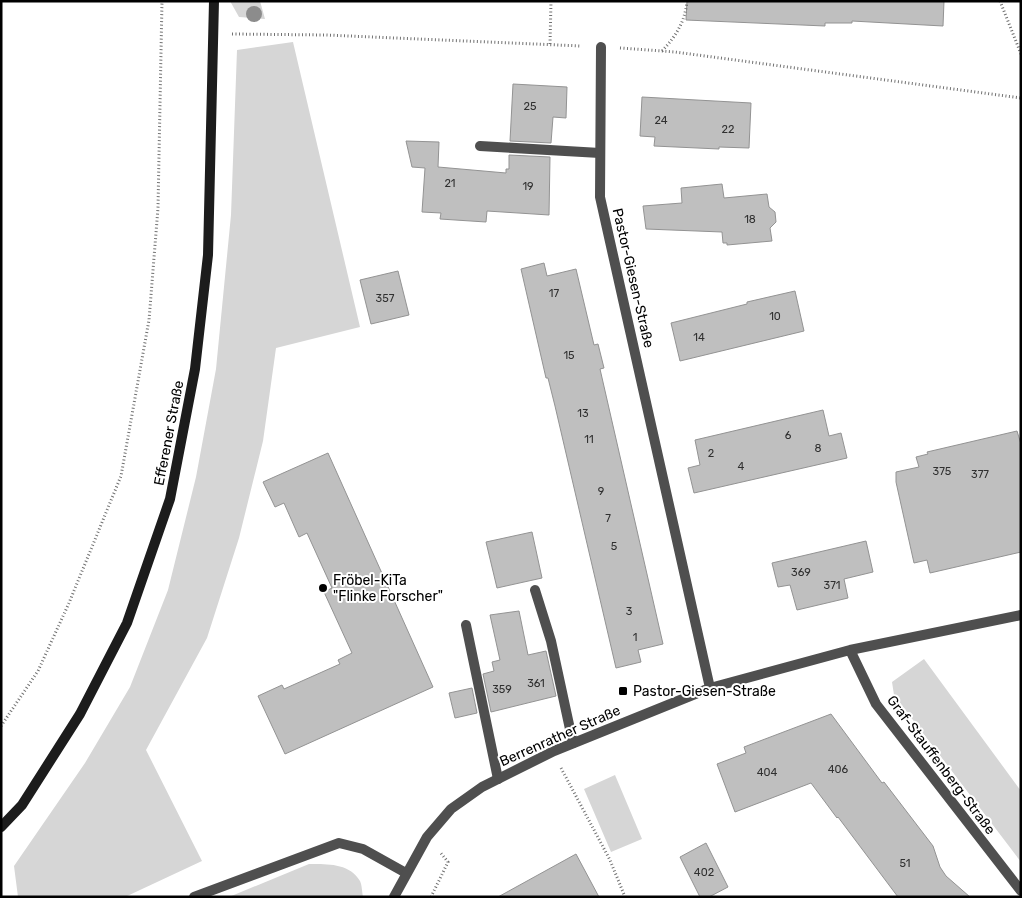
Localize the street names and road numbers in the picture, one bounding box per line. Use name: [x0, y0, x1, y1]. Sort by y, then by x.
street label: Pastor-Giesen-Straße: [609, 207, 657, 350]
street label: Efferener Straße: [150, 379, 188, 487]
street label: Graf-Stauffenberg-Straße: [883, 692, 999, 838]
street label: Berrenrather Straße: [497, 702, 623, 770]

